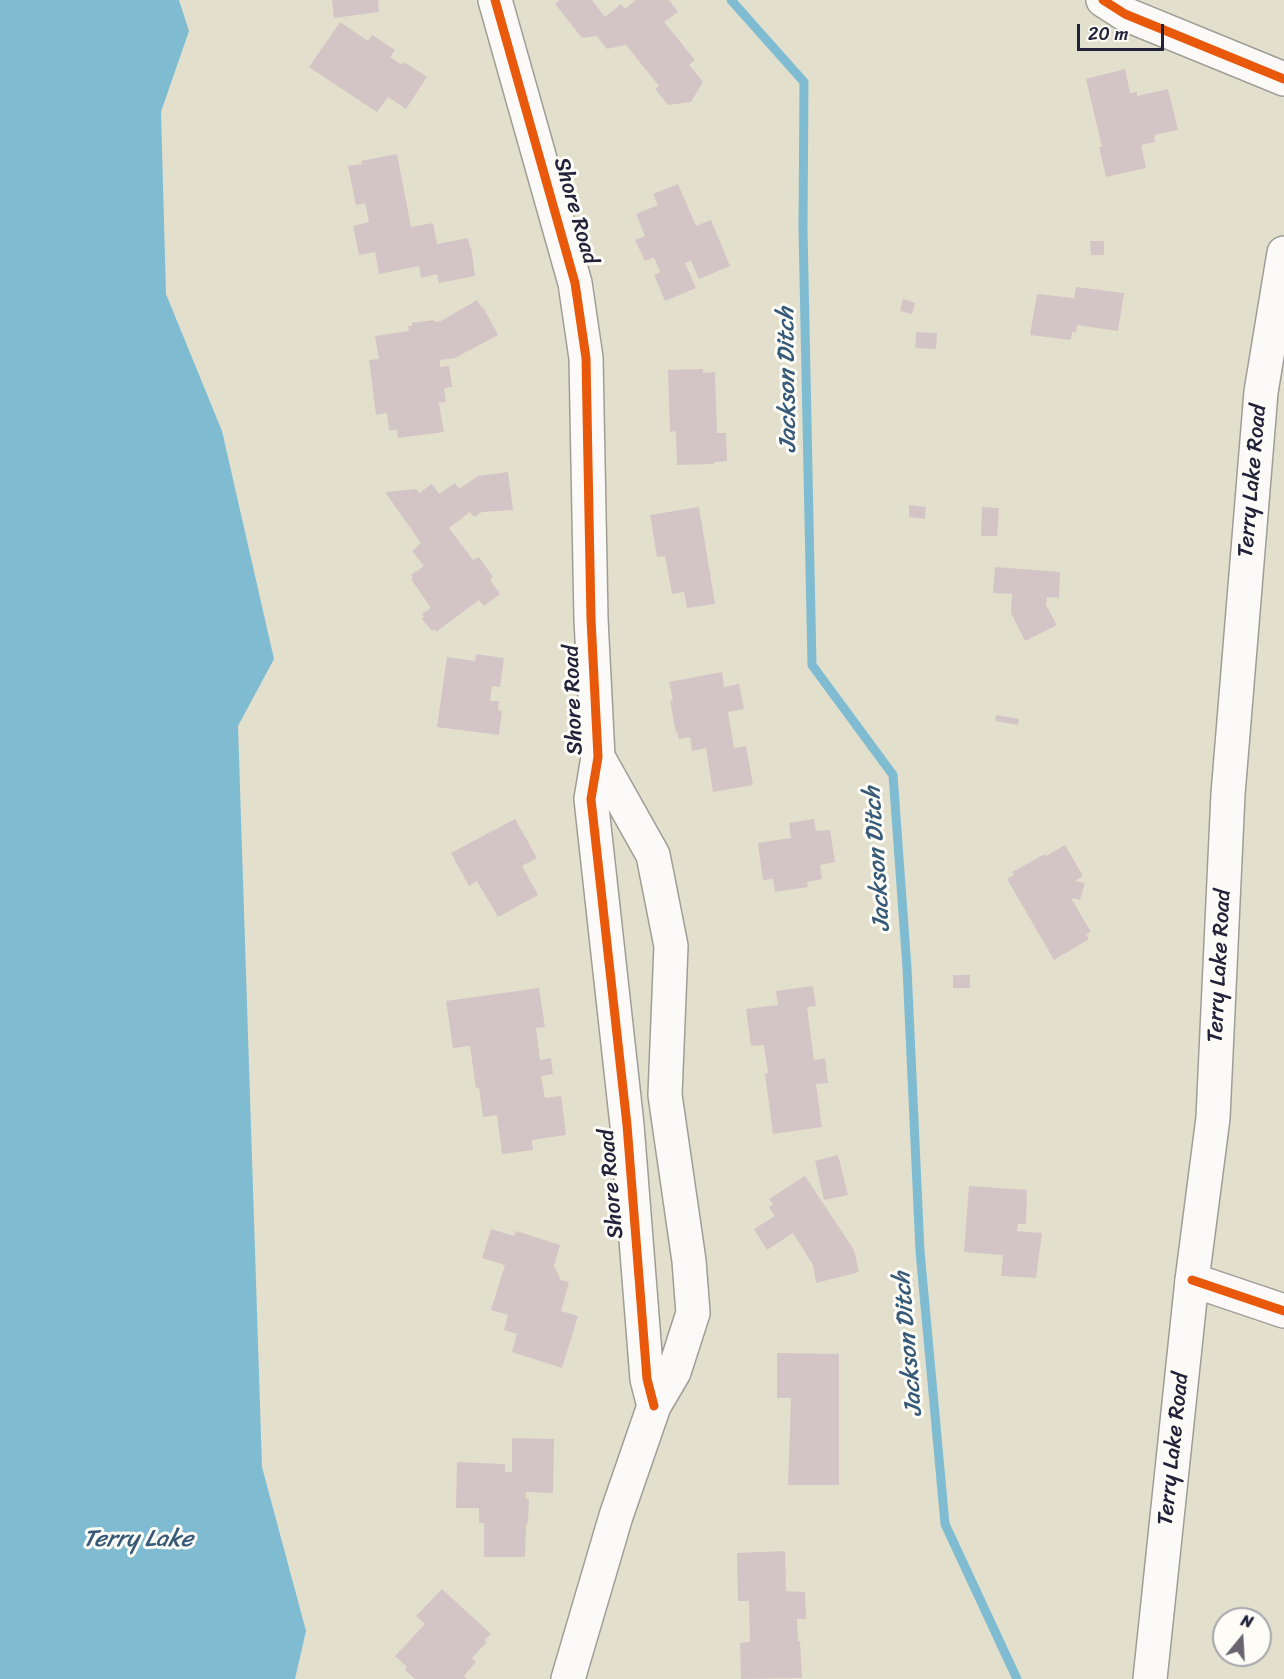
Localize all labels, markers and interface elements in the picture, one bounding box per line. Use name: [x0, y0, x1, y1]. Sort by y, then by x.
scale bar: [1080, 12, 1167, 50]
text: 20 m: [1088, 18, 1128, 50]
street label: Shore Road: [547, 155, 603, 267]
water label: Jackson Ditch: [772, 307, 804, 453]
street label: Terry Lake Road: [1233, 403, 1273, 559]
street label: Shore Road: [559, 645, 589, 755]
water label: Jackson Ditch: [859, 786, 897, 932]
street label: Terry Lake Road: [1203, 889, 1237, 1043]
street label: Shore Road: [594, 1128, 630, 1240]
water label: Jackson Ditch: [888, 1270, 930, 1418]
street label: Terry Lake Road: [1153, 1371, 1195, 1527]
water label: Terry Lake: [83, 1526, 193, 1554]
text: N: [1237, 1606, 1257, 1637]
north arrow: [1212, 1607, 1272, 1667]

